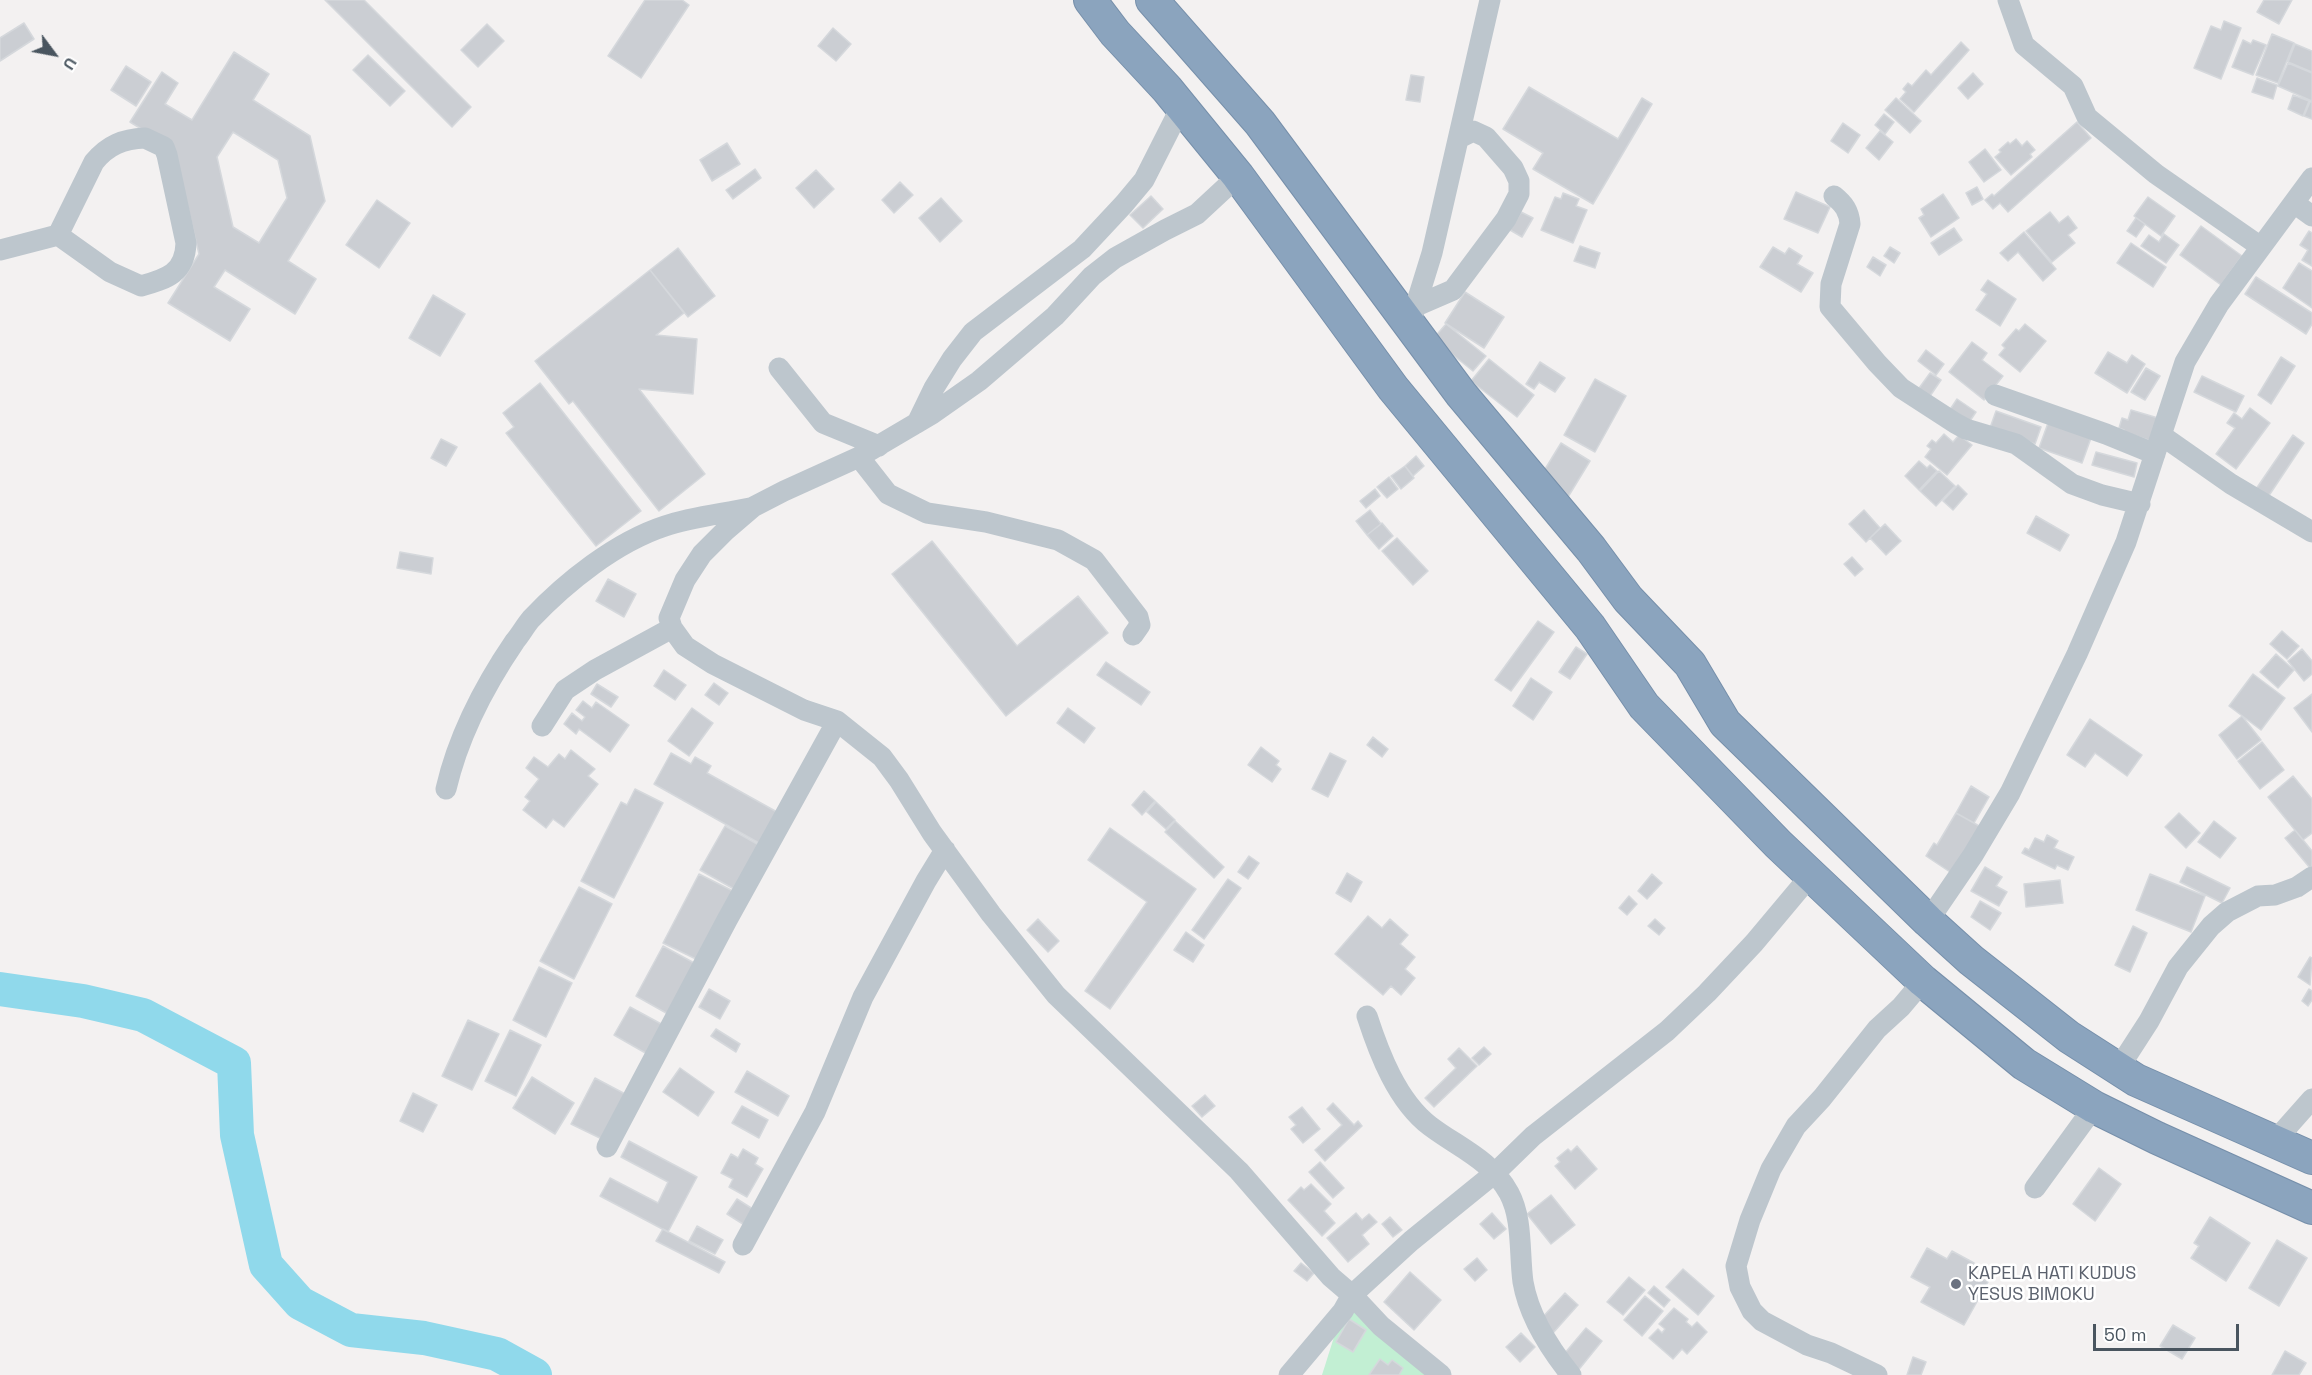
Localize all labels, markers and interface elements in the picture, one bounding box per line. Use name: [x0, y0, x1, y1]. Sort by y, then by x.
north arrow: [24, 24, 84, 84]
text: U: [58, 54, 81, 74]
place label: KAPELA HATI KUDUS YESUS BIMOKU: [1968, 1263, 2136, 1306]
marker: KAPELA HATI KUDUS YESUS BIMOKU: [1949, 1277, 1963, 1291]
scale bar: [2096, 1312, 2242, 1350]
text: 50 m: [2104, 1323, 2146, 1346]

